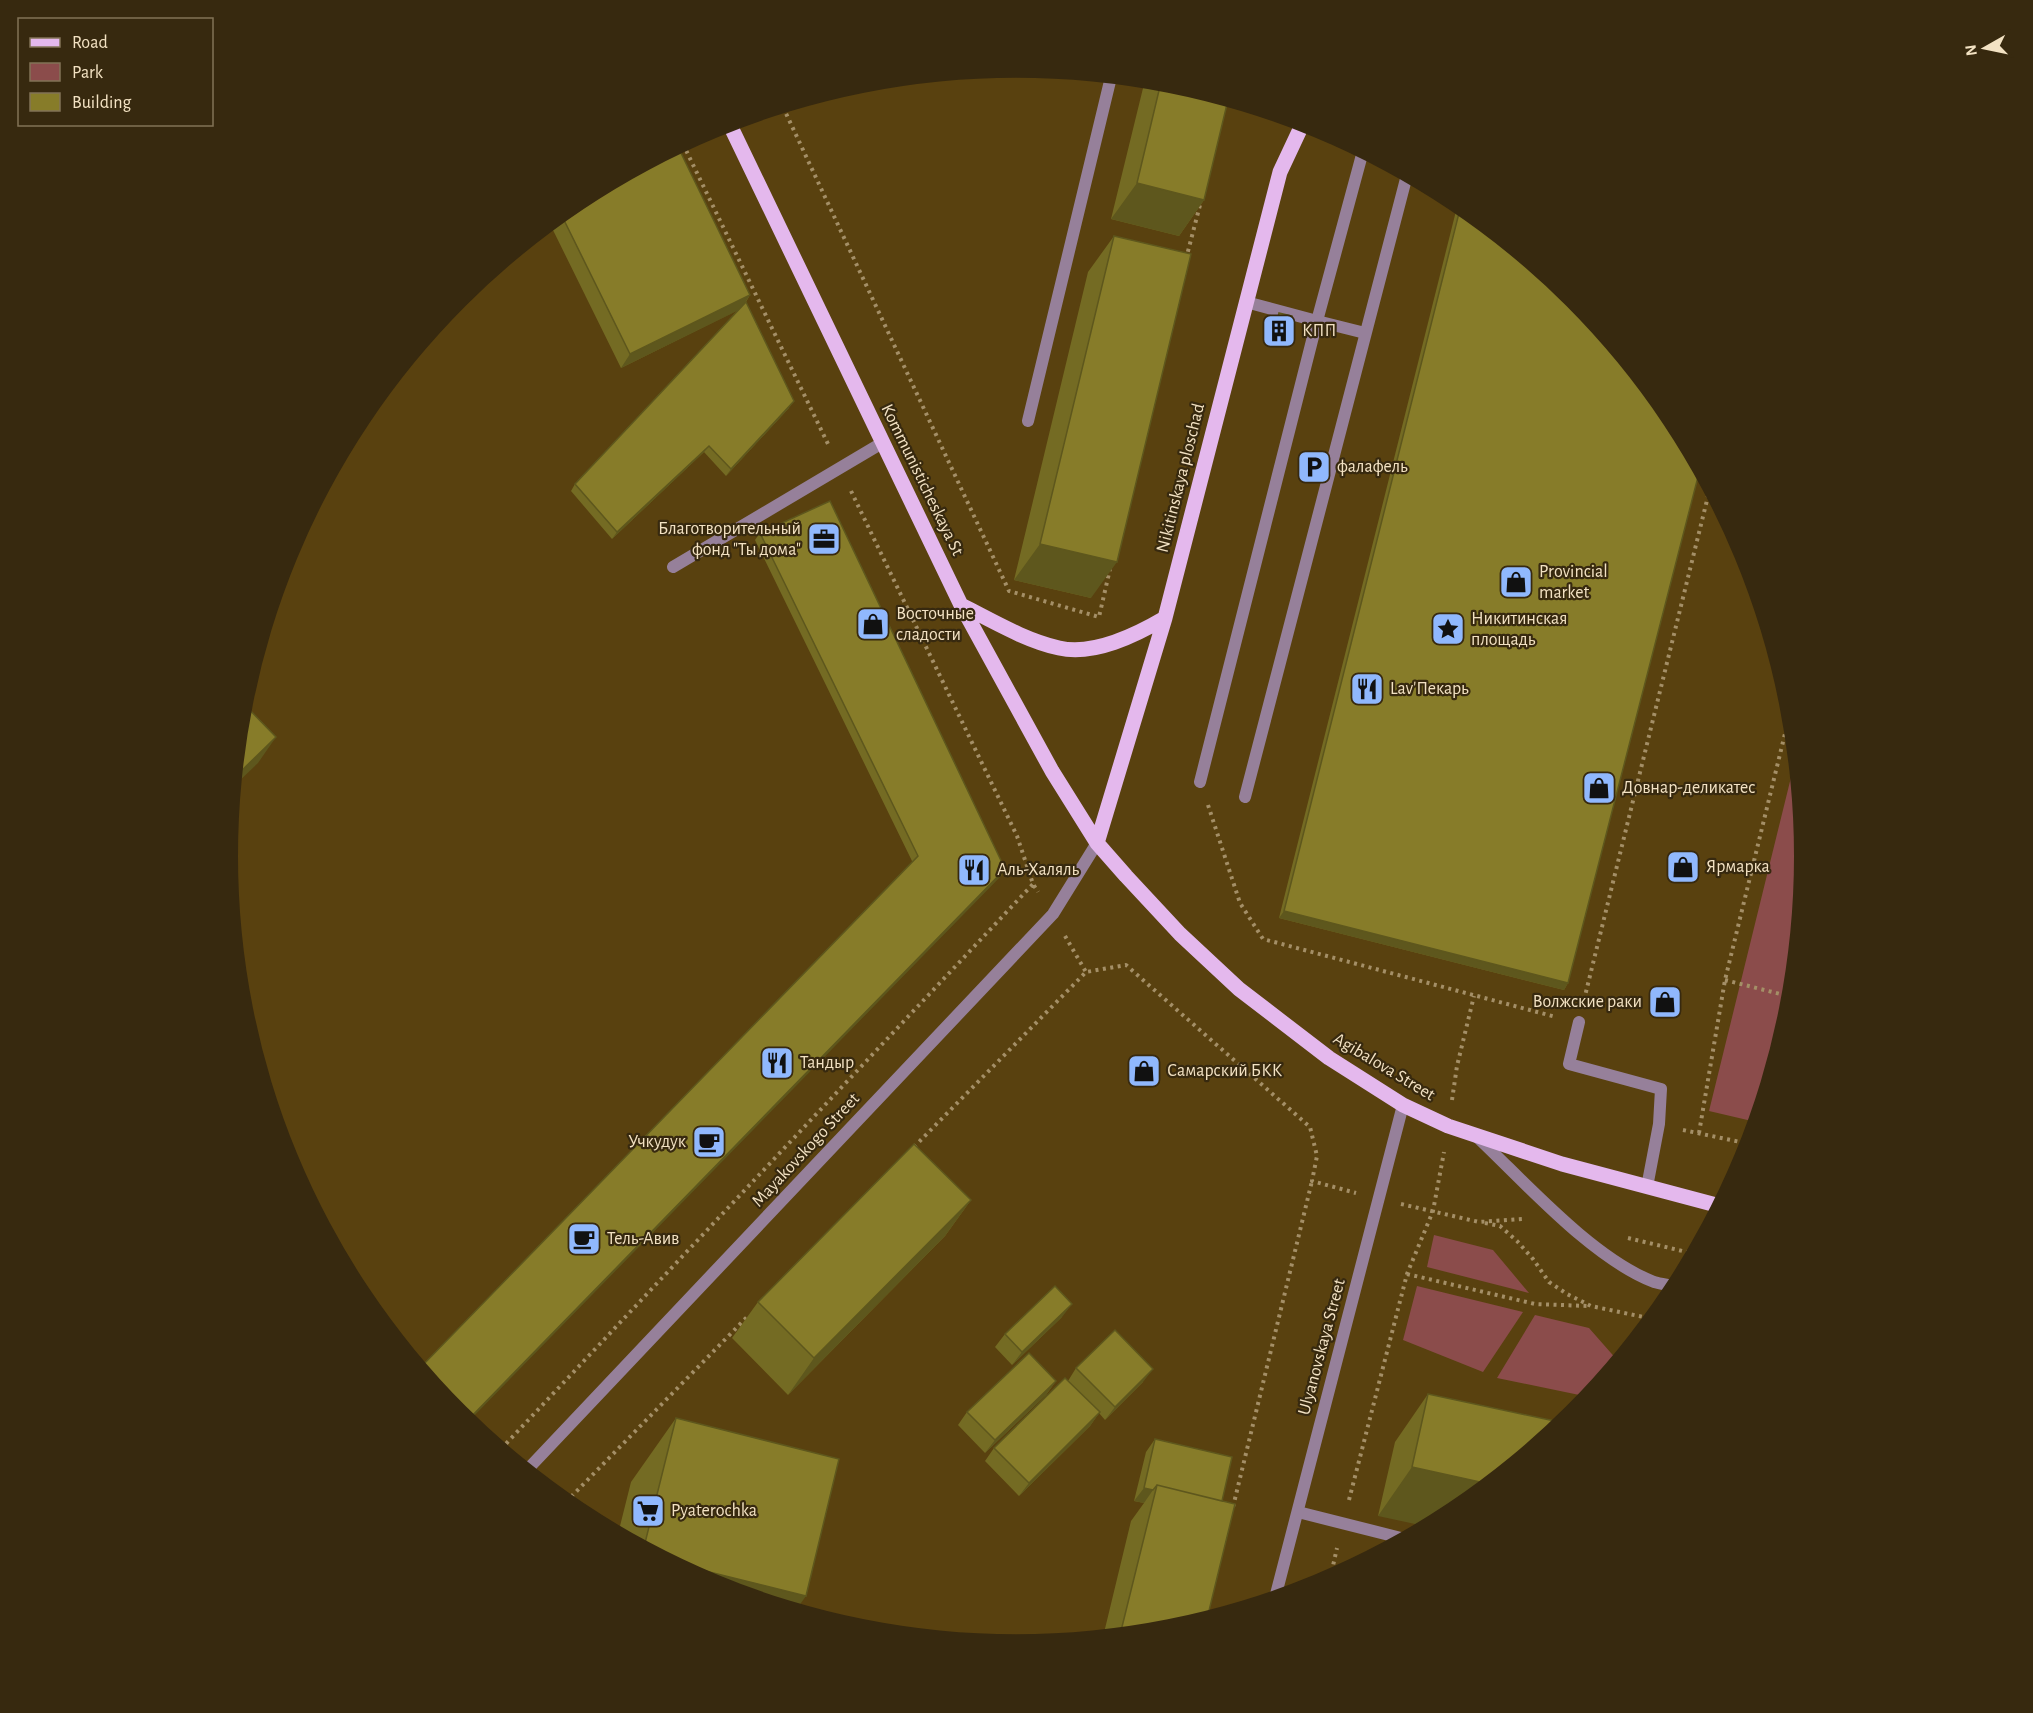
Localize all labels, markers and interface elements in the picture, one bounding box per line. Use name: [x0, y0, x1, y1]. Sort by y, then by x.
legend: [18, 18, 213, 126]
north arrow: [1955, 18, 2015, 78]
text: Road: [72, 34, 108, 52]
text: N: [1962, 43, 1980, 57]
text: Park: [72, 64, 104, 82]
text: Building: [72, 94, 132, 112]
building icon: КПП: [1261, 313, 1297, 349]
place label: КПП: [1302, 322, 1336, 340]
street label: Kommunisticheskaya St: [877, 401, 967, 559]
street label: Nikitinskaya ploschad: [1154, 402, 1208, 554]
parking icon: фалафель: [1296, 449, 1332, 485]
place label: фалафель: [1337, 458, 1408, 476]
place label: Благотворительный фонд "Ты дома": [658, 520, 801, 559]
office icon: Благотворительный фонд "Ты дома": [806, 521, 842, 557]
place label: Provincial market: [1539, 563, 1608, 602]
shop icon: Provincial market: [1498, 564, 1534, 600]
place label: Восточные сладости: [896, 605, 974, 644]
shop icon: Восточные сладости: [855, 606, 891, 642]
place label: Никитинская площадь: [1471, 610, 1567, 649]
place icon: Никитинская площадь: [1430, 611, 1466, 647]
restaurant icon: Lav'Пекарь: [1349, 671, 1385, 707]
place label: Lav'Пекарь: [1390, 680, 1469, 698]
shop icon: Довнар-деликатес: [1581, 770, 1617, 806]
place label: Довнар-деликатес: [1622, 779, 1756, 797]
shop icon: Ярмарка: [1665, 849, 1701, 885]
restaurant icon: Аль-Халяль: [956, 852, 992, 888]
place label: Ярмарка: [1706, 858, 1770, 876]
place label: Аль-Халяль: [997, 861, 1079, 879]
shop icon: Волжские раки: [1647, 984, 1683, 1020]
place label: Волжские раки: [1533, 993, 1642, 1011]
street label: Agibalova Street: [1330, 1030, 1438, 1104]
restaurant icon: Тандыр: [759, 1045, 795, 1081]
shop icon: Самарский БКК: [1126, 1053, 1162, 1089]
place label: Тандыр: [800, 1054, 854, 1072]
place label: Самарский БКК: [1167, 1062, 1283, 1080]
street label: Mayakovskogo Street: [749, 1089, 863, 1210]
cafe icon: Учкудук: [691, 1124, 727, 1160]
place label: Учкудук: [628, 1133, 687, 1151]
cafe icon: Тель-Авив: [566, 1221, 602, 1257]
place label: Тель-Авив: [607, 1230, 679, 1248]
street label: Ulyanovskaya Street: [1295, 1277, 1349, 1417]
supermarket icon: Pyaterochka: [630, 1493, 666, 1529]
place label: Pyaterochka: [671, 1502, 757, 1520]

